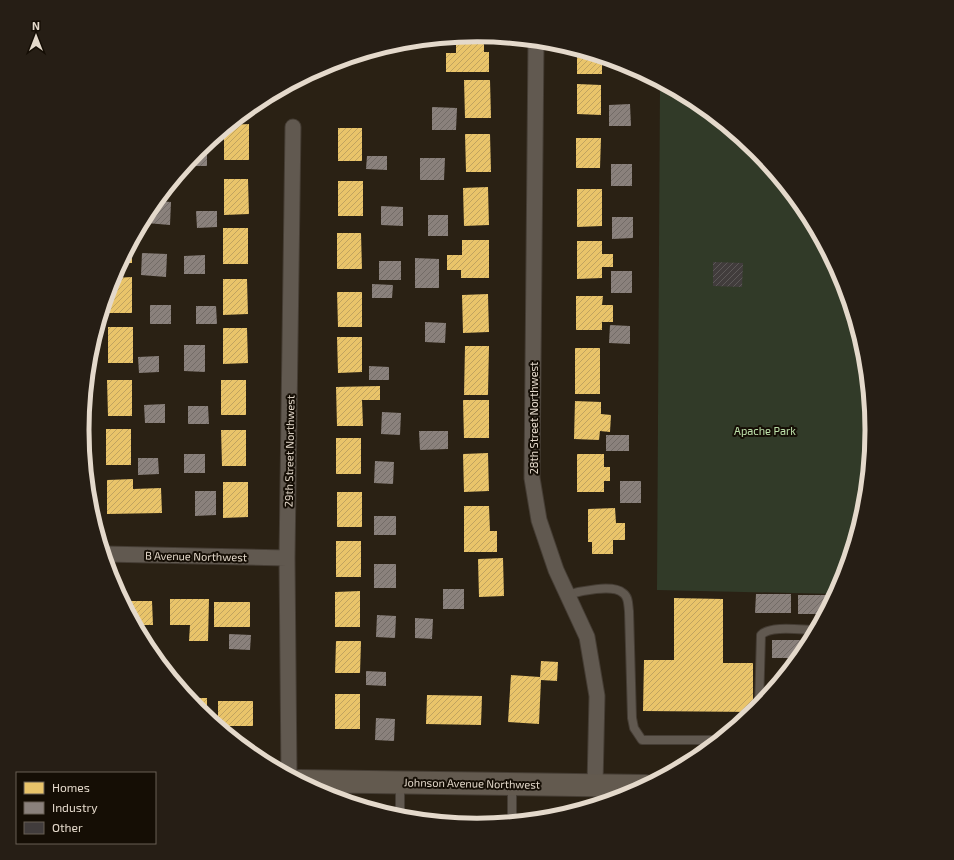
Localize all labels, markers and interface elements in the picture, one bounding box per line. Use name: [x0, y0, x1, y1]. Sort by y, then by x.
north arrow: [16, 16, 56, 56]
text: N: [32, 19, 40, 32]
street label: 28th Street Northwest: [527, 362, 540, 474]
street label: 29th Street Northwest: [282, 395, 296, 507]
park label: Apache Park: [734, 424, 796, 437]
street label: B Avenue Northwest: [145, 549, 247, 563]
legend: [16, 772, 156, 844]
street label: Johnson Avenue Northwest: [404, 775, 540, 791]
text: Homes: [52, 780, 90, 794]
text: Industry: [52, 800, 98, 814]
text: Other: [52, 820, 83, 834]

